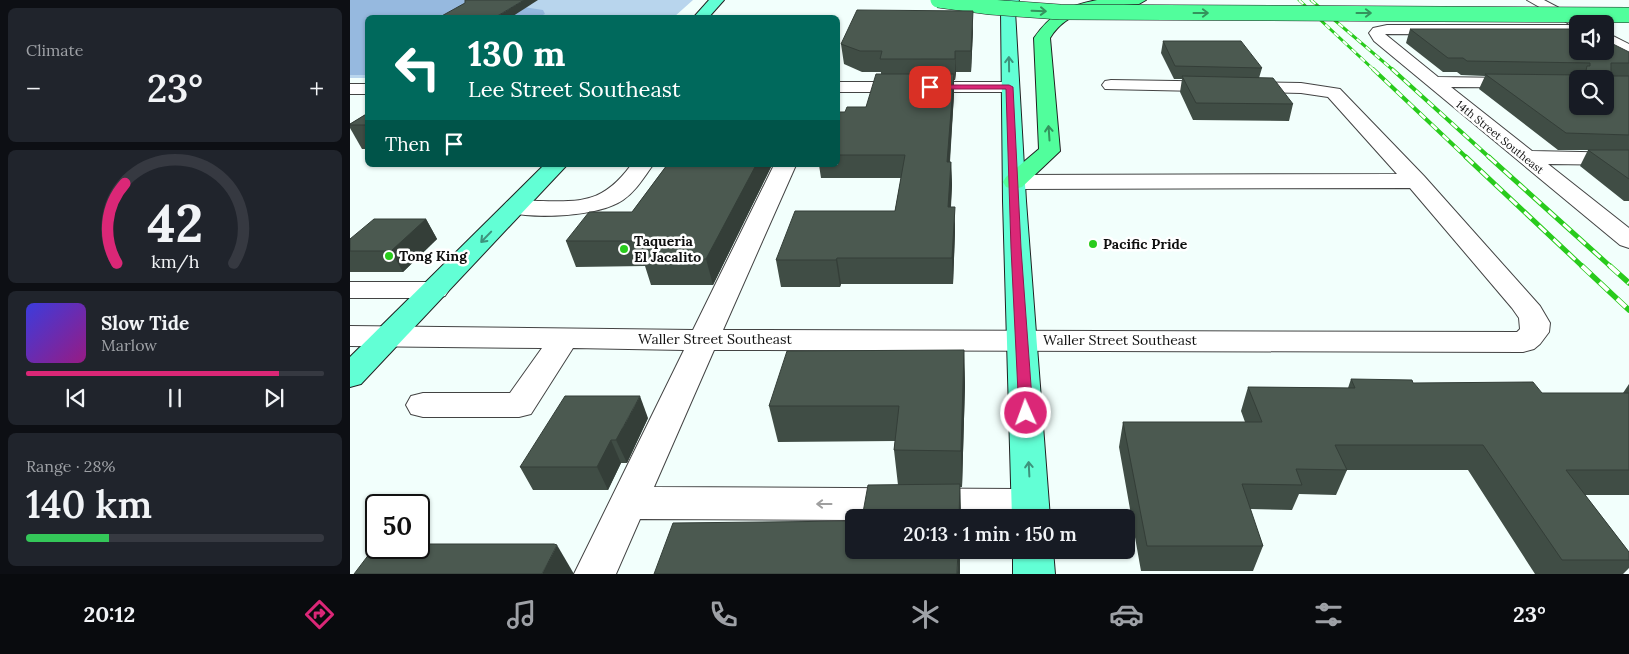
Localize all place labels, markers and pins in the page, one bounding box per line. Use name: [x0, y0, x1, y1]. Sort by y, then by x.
pin: [909, 66, 951, 108]
place label: Taqueria El Jacalito: [634, 232, 701, 266]
place label: Pacific Pride: [1103, 235, 1188, 253]
marker: Pacific Pride: [1087, 238, 1099, 250]
marker: Taqueria El Jacalito: [618, 243, 630, 255]
place label: Tong King: [399, 247, 468, 265]
marker: Tong King: [383, 250, 395, 262]

